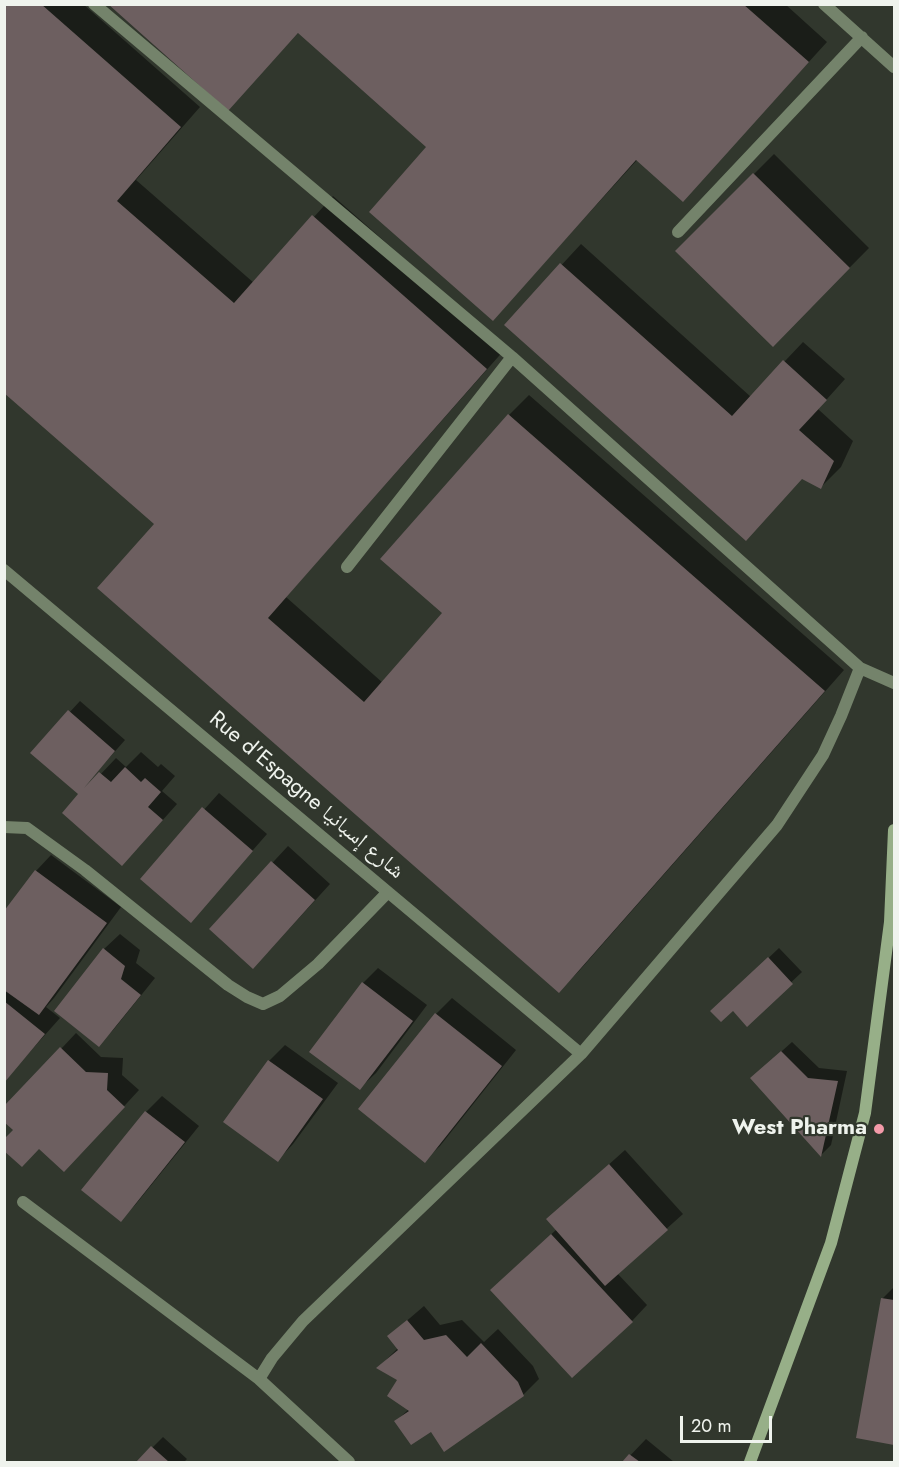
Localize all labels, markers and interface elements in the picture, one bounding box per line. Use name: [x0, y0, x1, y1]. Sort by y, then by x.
street label: Rue d'Espagne شارع إسبانيا: [203, 707, 409, 885]
place label: West Pharma: [732, 1116, 867, 1142]
marker: West Pharma: [872, 1122, 886, 1136]
scale bar: [683, 1404, 774, 1442]
text: 20 m: [691, 1413, 731, 1439]

